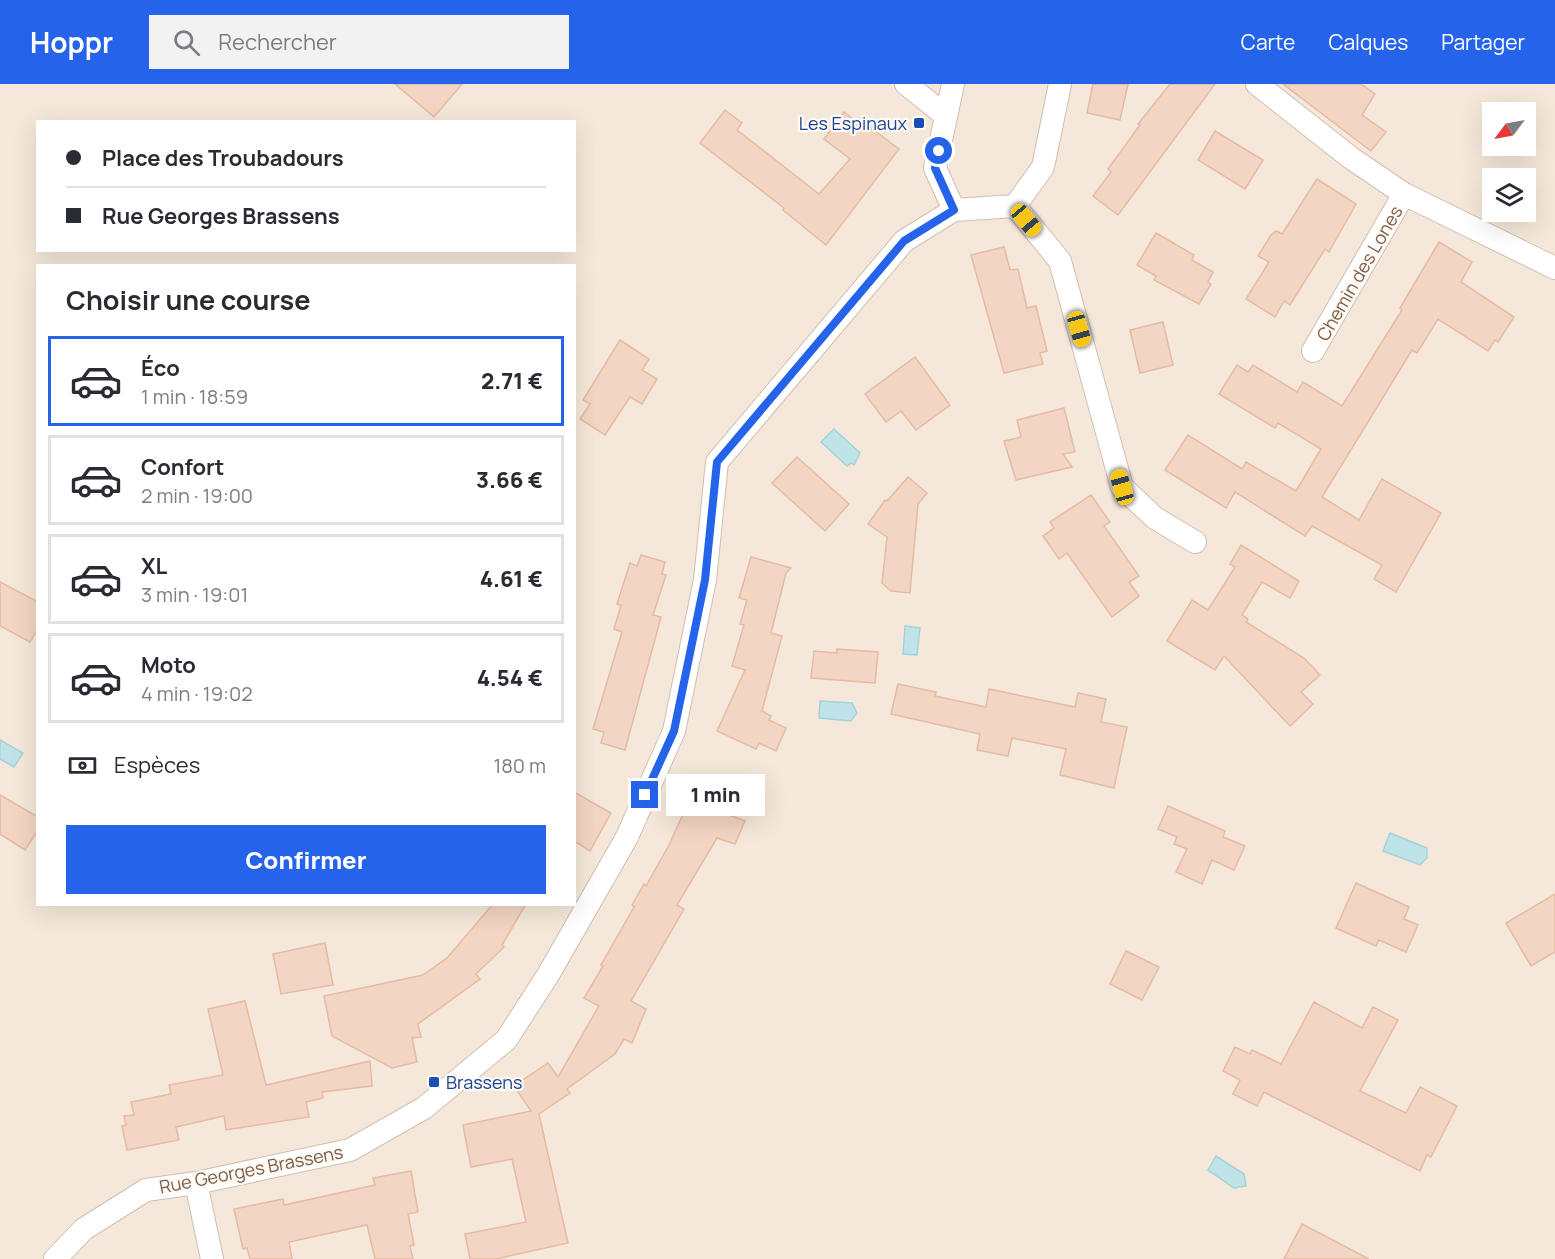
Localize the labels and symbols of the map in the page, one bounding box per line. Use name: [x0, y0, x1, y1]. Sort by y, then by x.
north arrow: [1482, 102, 1536, 156]
place label: Les Espinaux: [799, 111, 908, 135]
marker: Les Espinaux: [912, 116, 926, 130]
route start: [925, 137, 952, 164]
car: [1008, 200, 1044, 240]
street label: Chemin des Lones: [1311, 201, 1407, 345]
car: [1065, 309, 1093, 349]
car: [1108, 467, 1136, 507]
callout: 1 min: [666, 774, 765, 816]
route end: [631, 781, 658, 808]
place label: Brassens: [446, 1070, 522, 1094]
marker: Brassens: [427, 1075, 441, 1089]
street label: Rue Georges Brassens: [157, 1139, 345, 1199]

